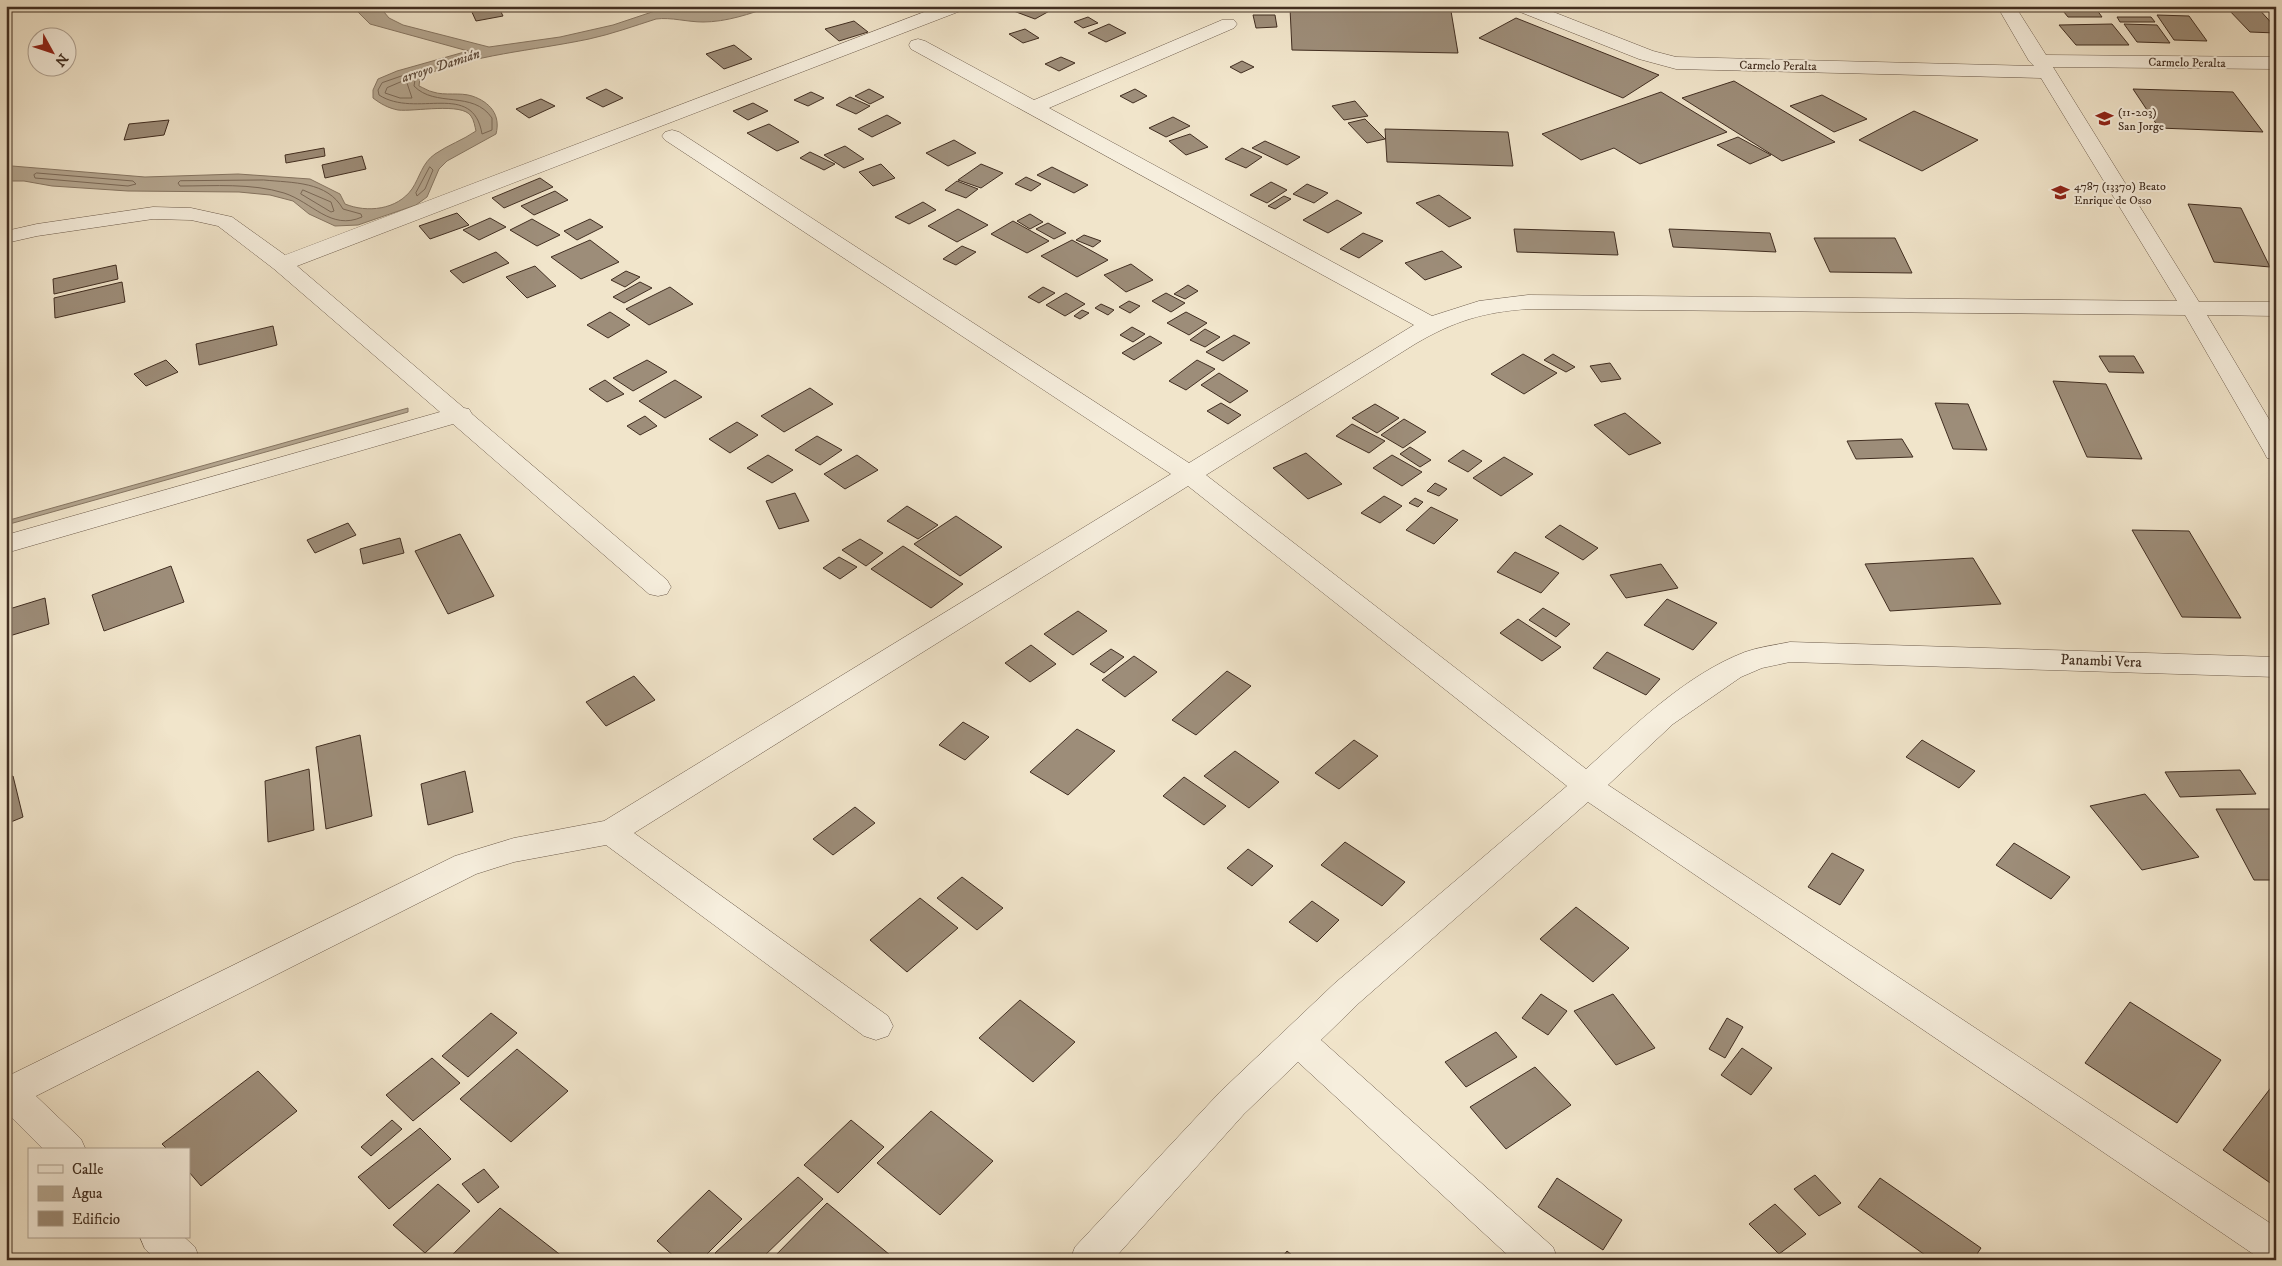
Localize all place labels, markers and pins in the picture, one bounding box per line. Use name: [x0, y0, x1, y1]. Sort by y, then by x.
place label: (11-203) San Jorge: [2118, 105, 2164, 134]
school or university icon: (11-203) San Jorge: [2094, 109, 2114, 129]
place label: 4787 (13370) Beato Enrique de Osso: [2074, 179, 2166, 208]
school or university icon: 4787 (13370) Beato Enrique de Osso: [2050, 183, 2070, 203]

